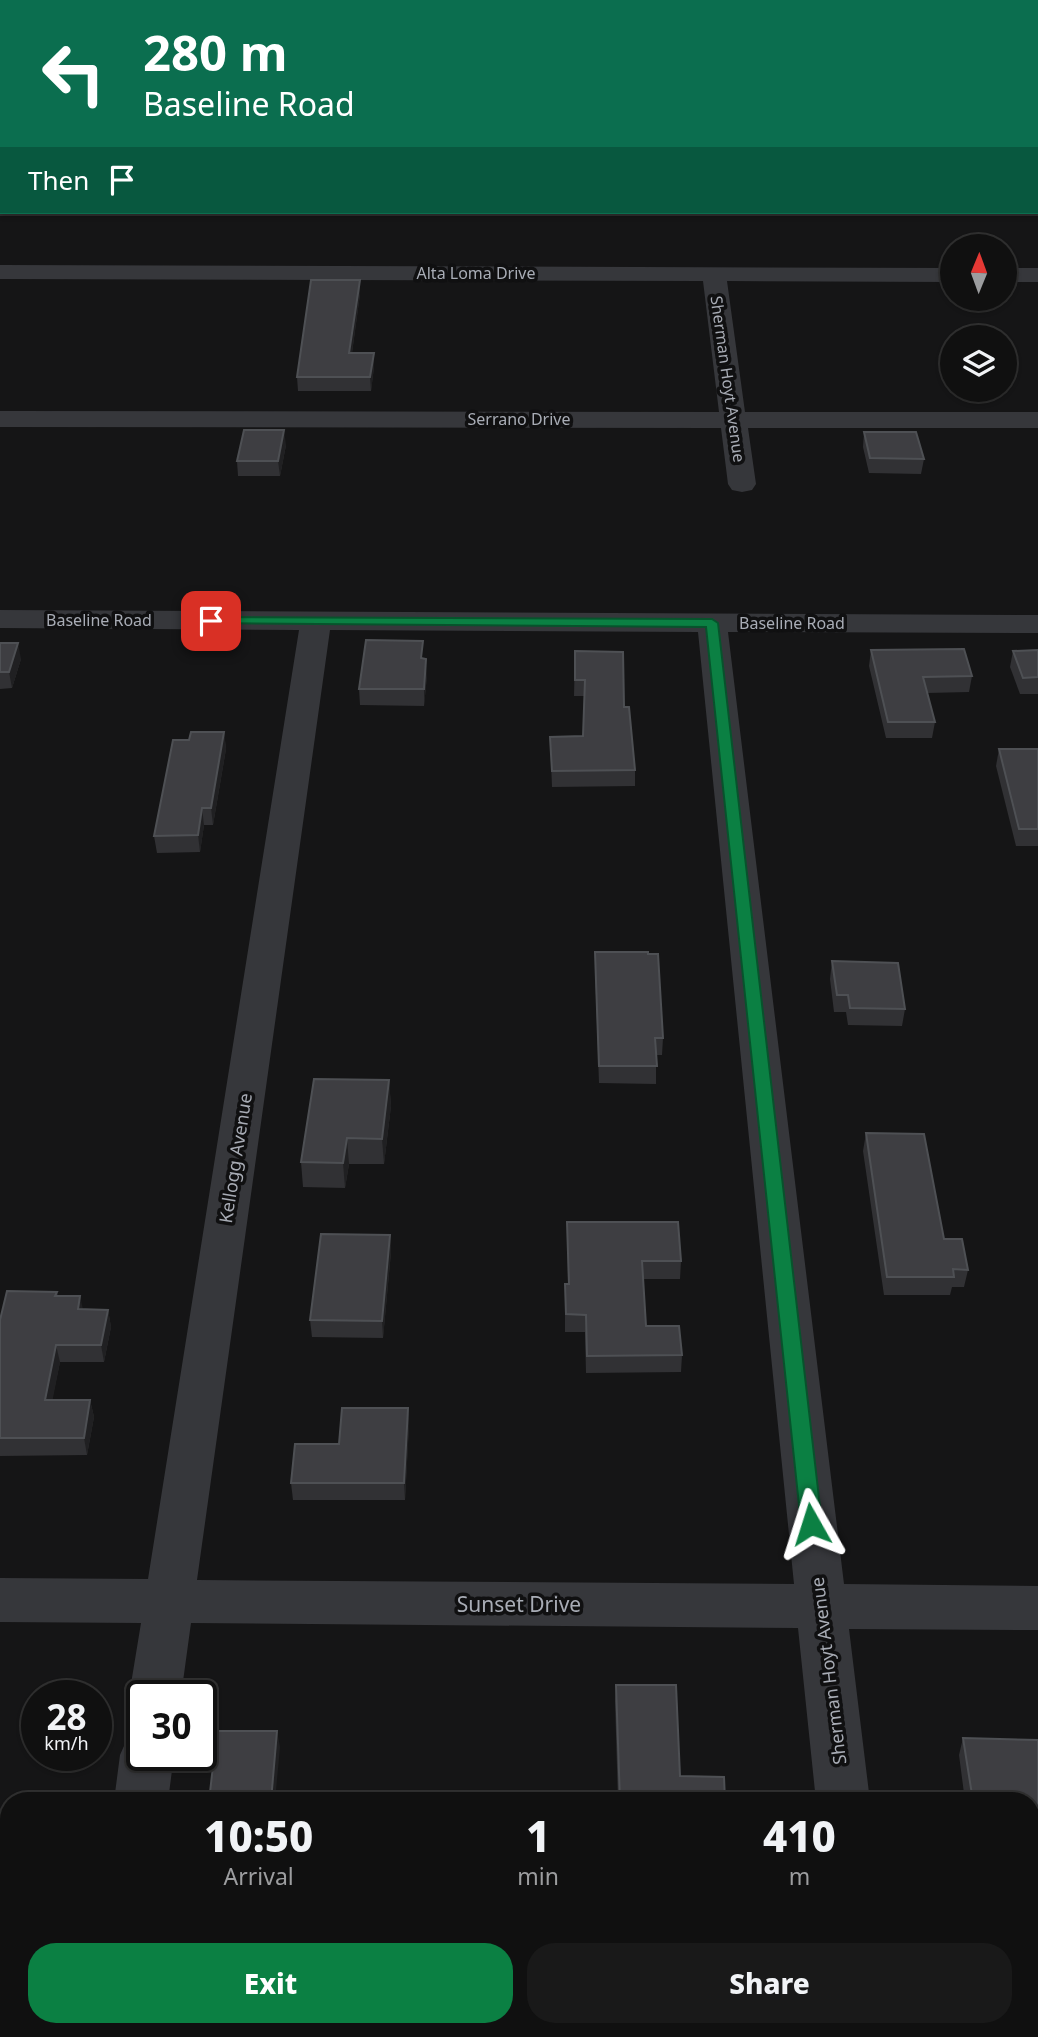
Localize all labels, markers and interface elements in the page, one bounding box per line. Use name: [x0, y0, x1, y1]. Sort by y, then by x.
text: 280 m: [143, 19, 288, 85]
icon: left: [28, 28, 119, 119]
text: Baseline Road: [143, 82, 355, 125]
icon: arrive: [103, 161, 141, 199]
text: Then: [28, 162, 89, 198]
north arrow: [940, 234, 1017, 312]
map controls: [940, 234, 1017, 402]
street label: Alta Loma Drive: [417, 262, 536, 284]
street label: Sherman Hoyt Avenue: [705, 294, 751, 464]
button: layers: [940, 325, 1017, 402]
street label: Serrano Drive: [468, 408, 570, 430]
pin: [181, 591, 241, 651]
icon: arrive: [192, 602, 230, 640]
street label: Baseline Road: [46, 609, 152, 631]
street label: Baseline Road: [739, 612, 845, 634]
street label: Kellogg Avenue: [213, 1091, 257, 1225]
position arrow: [774, 1487, 848, 1561]
street label: Sherman Hoyt Avenue: [805, 1576, 851, 1766]
street label: Sunset Drive: [457, 1590, 581, 1618]
speed limit sign: 30: [126, 1680, 217, 1771]
text: 28: [46, 1693, 87, 1740]
text: km/h: [44, 1731, 89, 1755]
text: 10:50: [204, 1807, 313, 1864]
text: 1: [526, 1807, 550, 1864]
text: 410: [763, 1807, 836, 1864]
text: Arrival: [224, 1860, 294, 1892]
text: min: [517, 1860, 559, 1892]
text: m: [789, 1860, 810, 1892]
button: Exit: [28, 1943, 513, 2023]
button: Share: [527, 1943, 1012, 2023]

